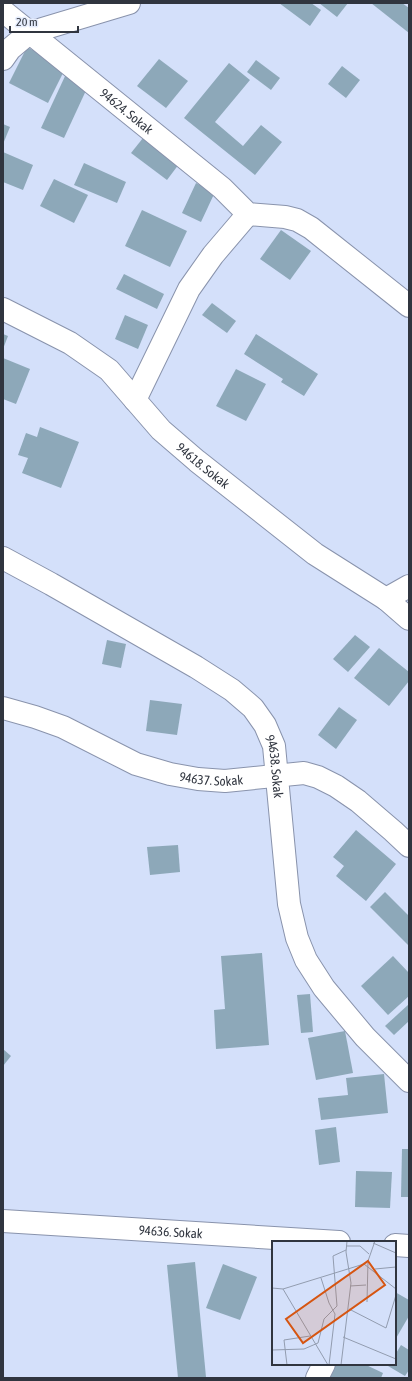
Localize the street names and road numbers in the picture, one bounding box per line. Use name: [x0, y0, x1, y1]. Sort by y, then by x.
street label: 94624. Sokak: [97, 85, 156, 137]
street label: 94618. Sokak: [174, 439, 233, 491]
street label: 94638. Sokak: [263, 732, 286, 799]
street label: 94637. Sokak: [178, 768, 244, 789]
street label: 94636. Sokak: [138, 1222, 203, 1241]

